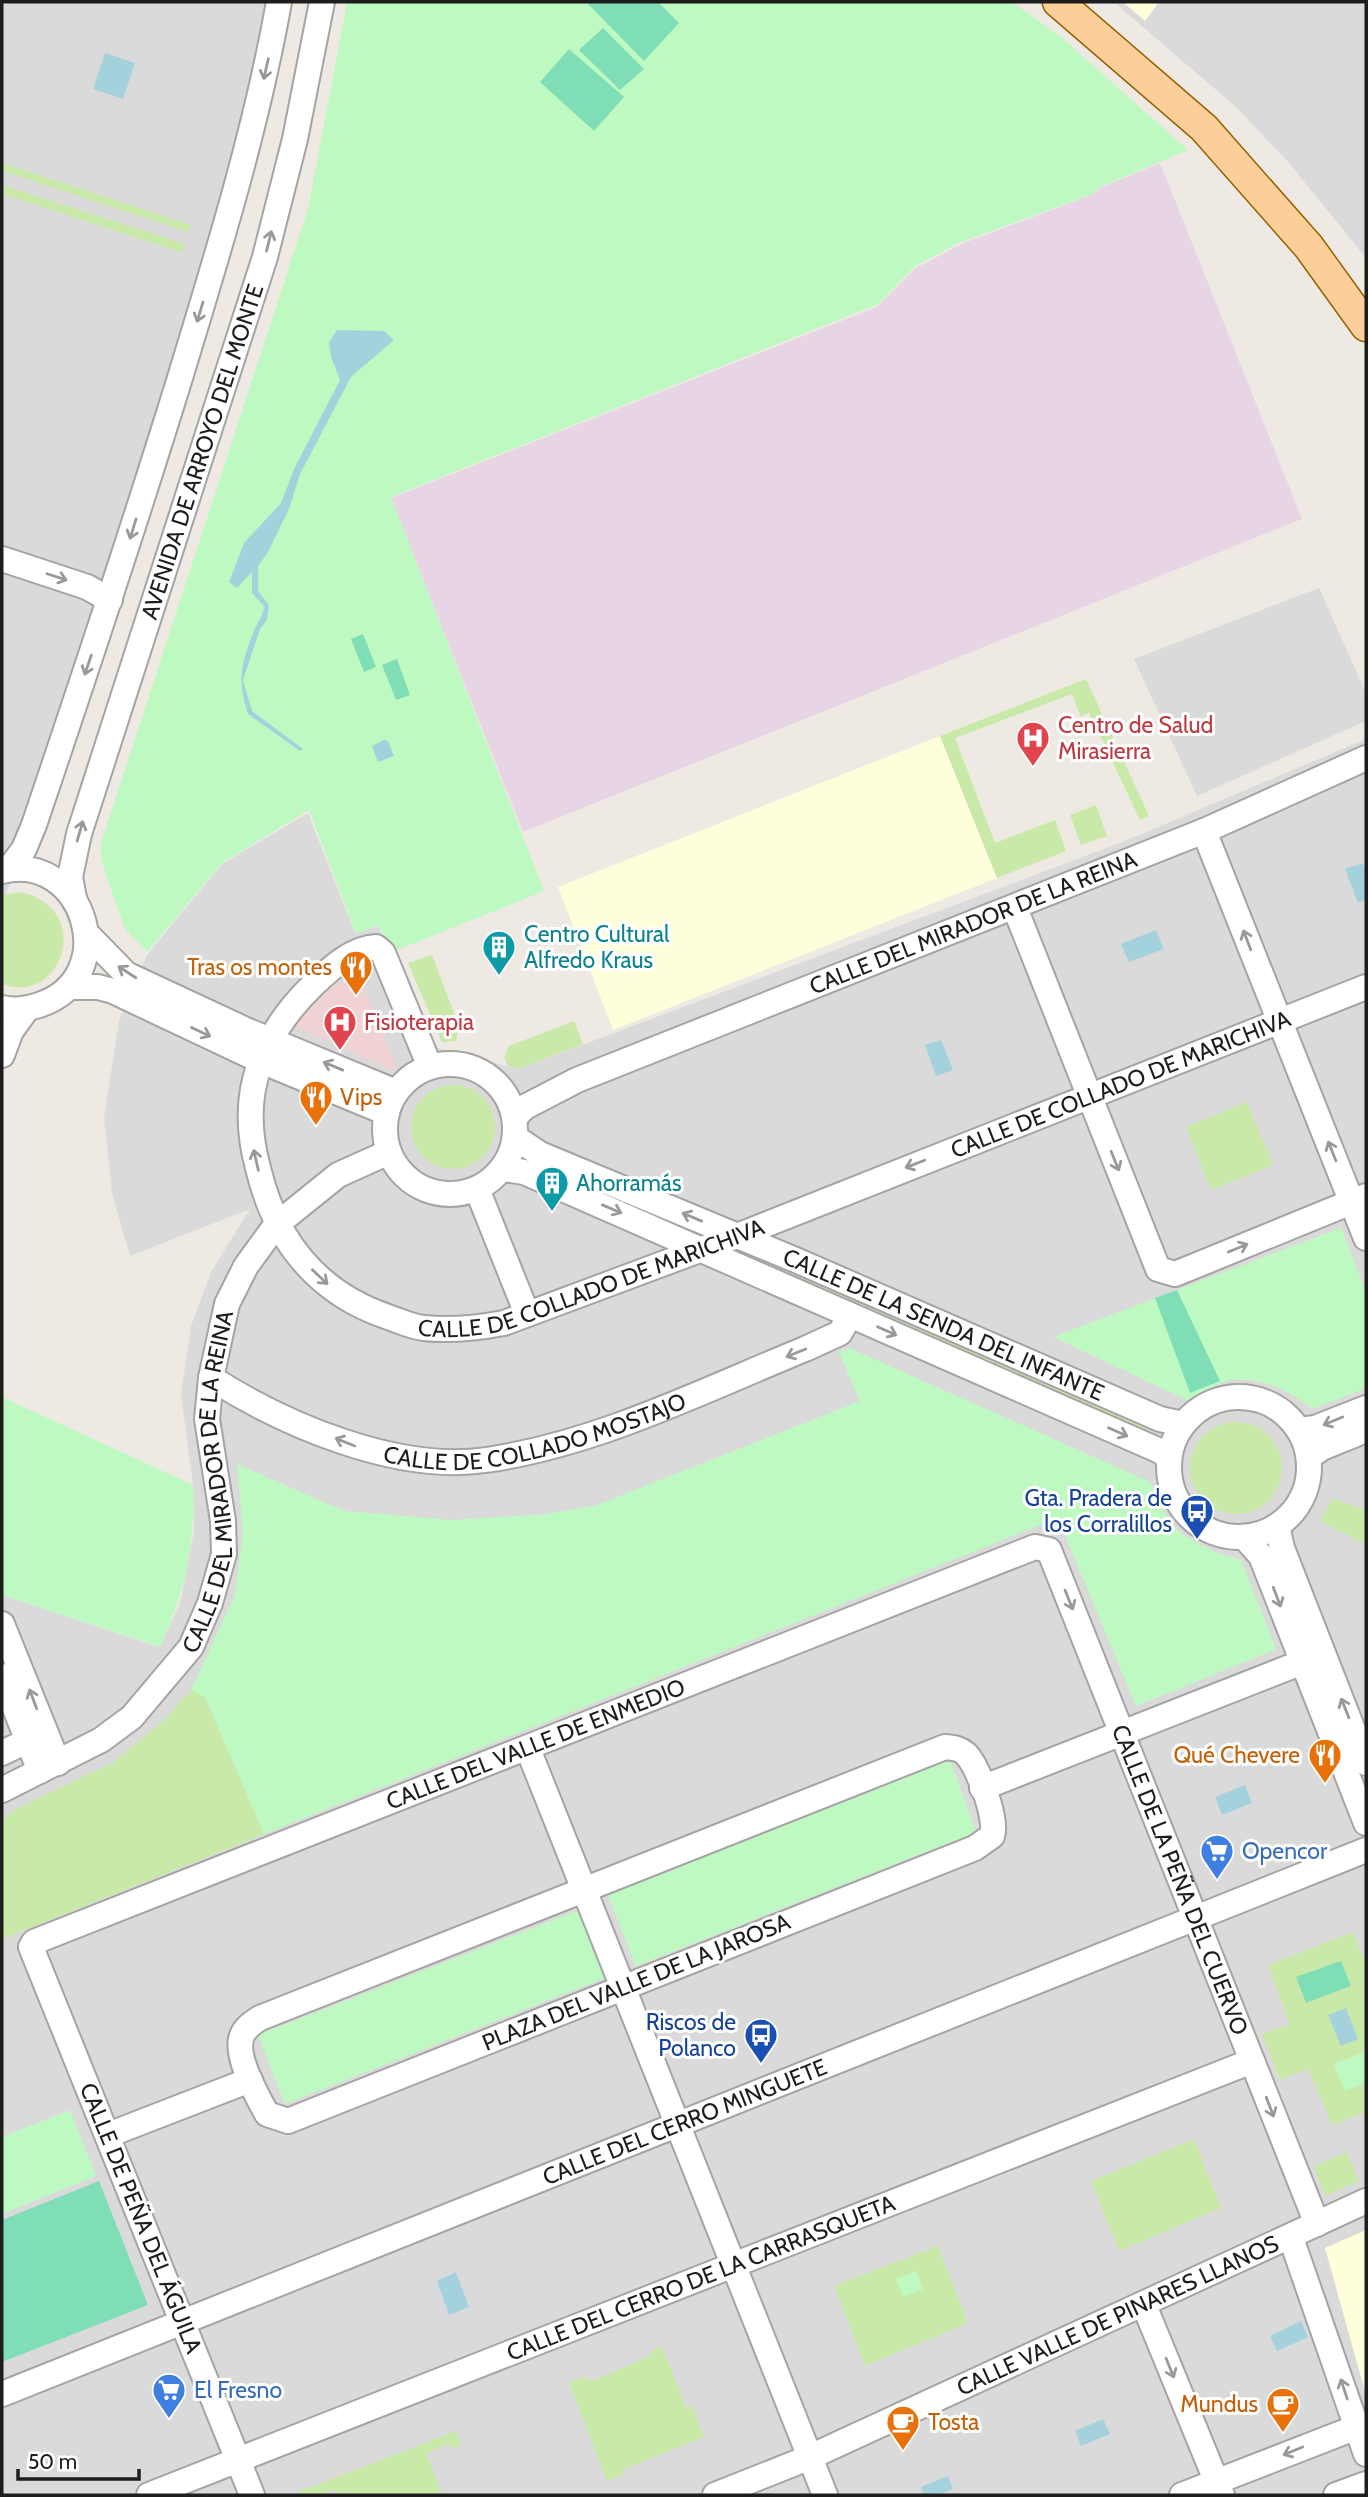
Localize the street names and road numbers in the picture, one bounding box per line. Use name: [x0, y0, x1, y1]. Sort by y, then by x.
street label: AVENIDA DE ARROYO DEL MONTE: [135, 281, 269, 623]
street label: CALLE DEL MIRADOR DE LA REINA: [805, 845, 1141, 1000]
street label: CALLE DE COLLADO DE MARICHIVA: [947, 1004, 1295, 1164]
street label: CALLE DE COLLADO DE MARICHIVA: [417, 1213, 768, 1343]
street label: CALLE DE LA SENDA DEL INFANTE: [779, 1242, 1108, 1407]
street label: CALLE DEL MIRADOR DE LA REINA: [176, 1308, 239, 1657]
street label: CALLE DE COLLADO MOSTAJO: [381, 1387, 690, 1476]
street label: CALLE DEL VALLE DE ENMEDIO: [382, 1673, 689, 1816]
street label: CALLE DE LA PEÑA DEL CUERVO: [1106, 1721, 1254, 2039]
street label: PLAZA DEL VALLE DE LA JAROSA: [478, 1907, 794, 2057]
street label: CALLE DEL CERRO MINGUETE: [538, 2052, 831, 2191]
street label: CALLE DE PEÑA DEL ÁGUILA: [74, 2078, 209, 2357]
street label: CALLE DEL CERRO DE LA CARRASQUETA: [503, 2189, 899, 2367]
street label: CALLE VALLE DE PINARES LLANOS: [952, 2229, 1283, 2402]

